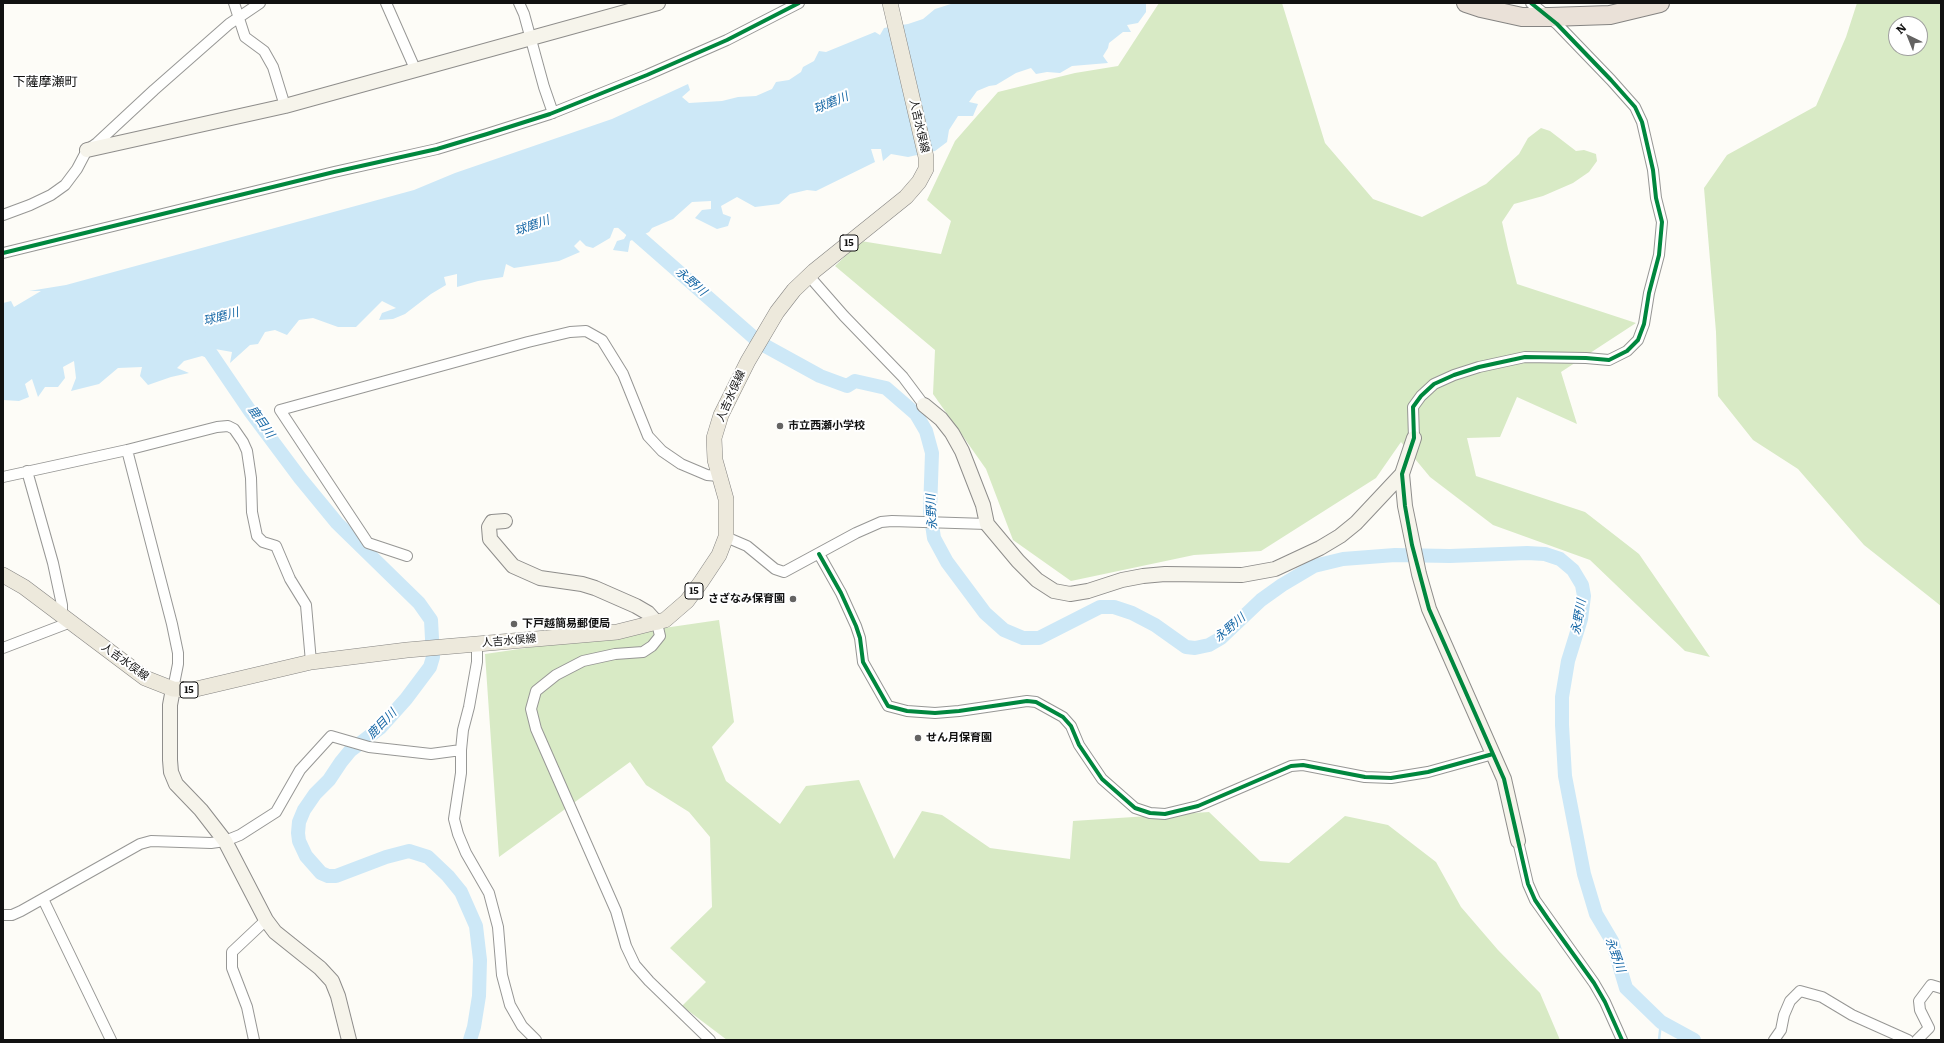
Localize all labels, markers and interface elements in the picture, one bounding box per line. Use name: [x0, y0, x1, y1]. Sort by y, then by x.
north arrow: [1888, 16, 1928, 56]
text: N: [1892, 19, 1909, 37]
district label: 下薩摩瀬町: [13, 74, 77, 90]
water label: 球磨川: [812, 89, 850, 117]
street label: 人吉水俣線: [906, 98, 932, 154]
water label: 球磨川: [513, 213, 551, 239]
road number: 15: [840, 235, 858, 251]
water label: 永野川: [673, 265, 709, 299]
water label: 球磨川: [202, 305, 240, 329]
street label: 人吉水俣線: [714, 368, 748, 424]
water label: 鹿目川: [245, 403, 277, 441]
place label: 市立西瀬小学校: [788, 419, 865, 433]
marker: 市立西瀬小学校: [775, 421, 785, 431]
water label: 永野川: [924, 494, 940, 530]
road number: 15: [685, 583, 703, 599]
place label: さざなみ保育園: [708, 592, 785, 606]
marker: さざなみ保育園: [788, 594, 798, 604]
water label: 永野川: [1569, 598, 1589, 636]
water label: 永野川: [1212, 611, 1248, 645]
place label: 下戸越簡易郵便局: [522, 617, 610, 631]
marker: 下戸越簡易郵便局: [509, 619, 519, 629]
street label: 人吉水俣線: [481, 632, 537, 650]
street label: 人吉水俣線: [99, 640, 151, 684]
road number: 15: [180, 682, 198, 698]
water label: 鹿目川: [364, 706, 400, 742]
place label: せん月保育園: [926, 731, 992, 745]
marker: せん月保育園: [913, 733, 923, 743]
water label: 永野川: [1602, 936, 1628, 974]

